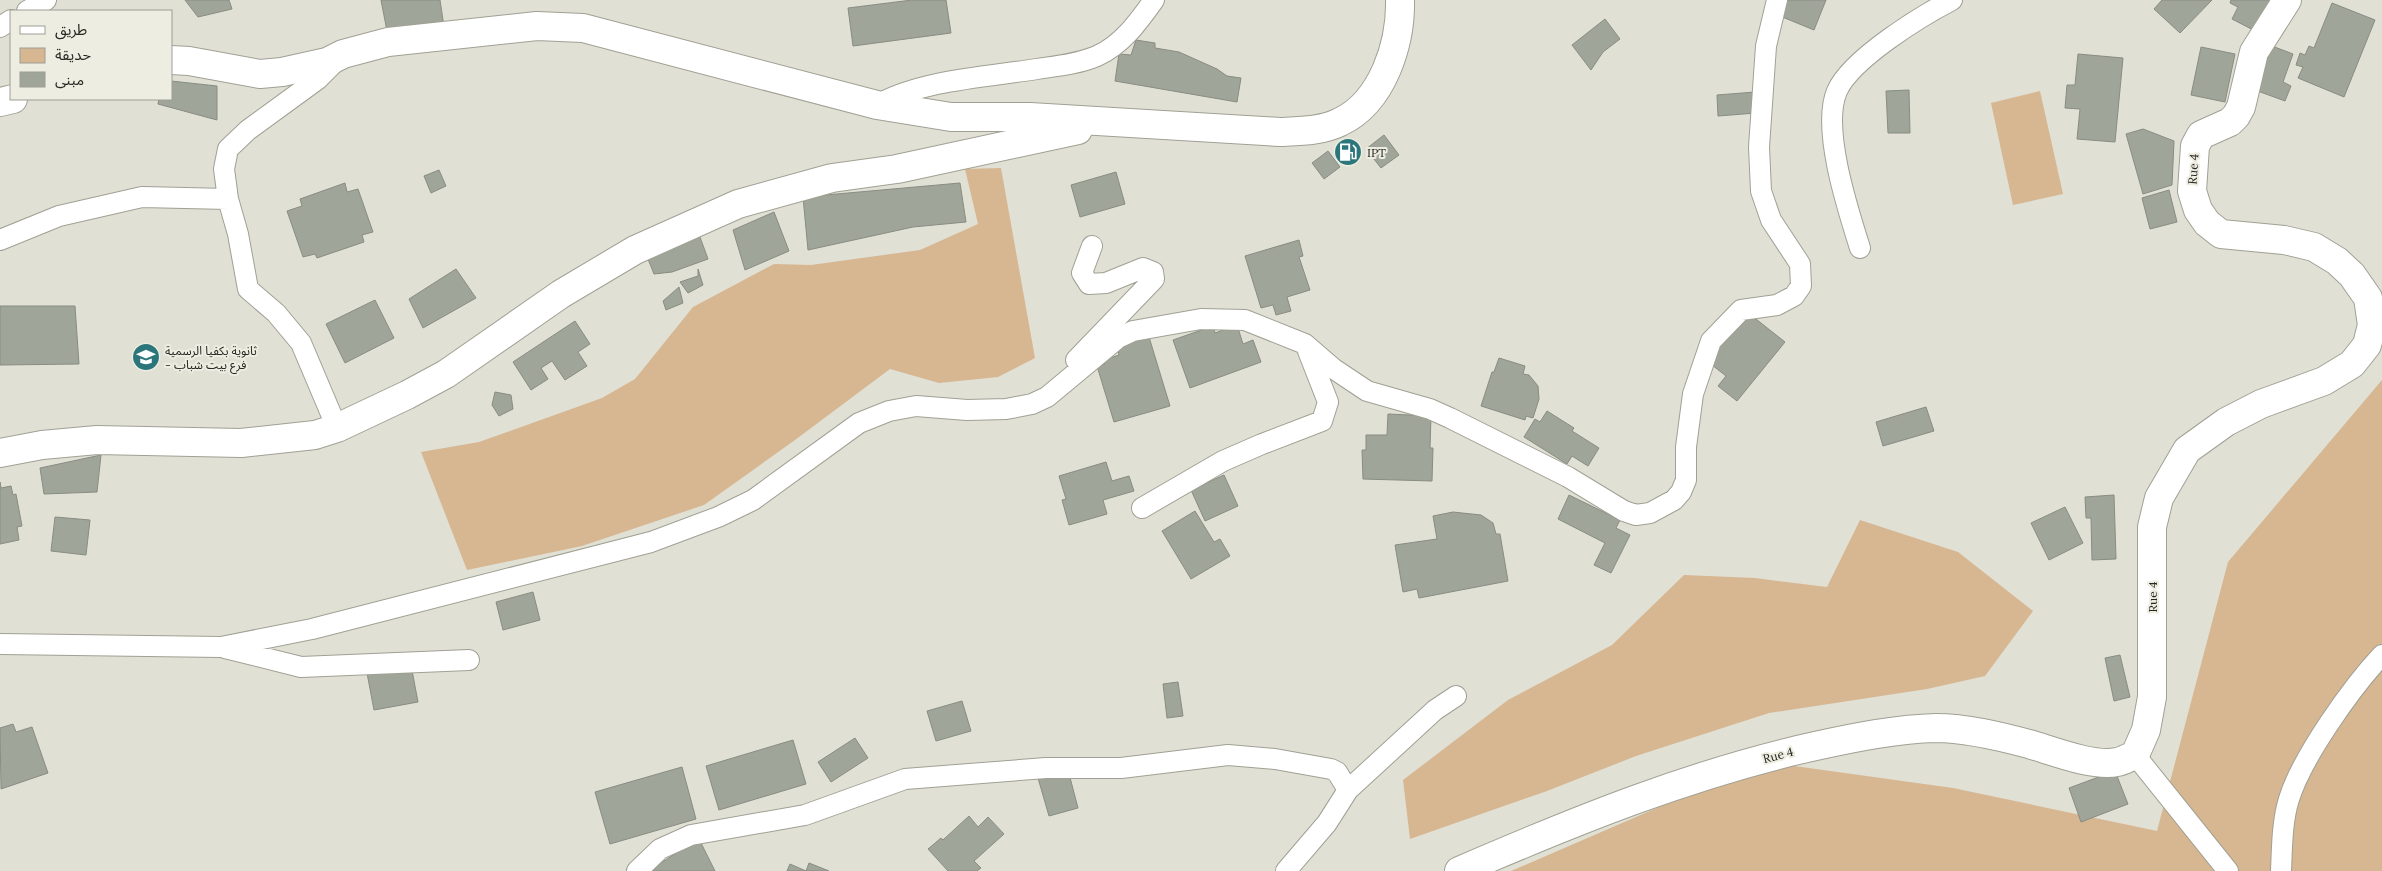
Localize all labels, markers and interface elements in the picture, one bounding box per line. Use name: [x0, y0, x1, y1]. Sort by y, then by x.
legend: [10, 10, 172, 100]
text: طريق: [55, 20, 87, 40]
text: حديقة: [55, 45, 91, 64]
text: مبنى: [55, 70, 84, 89]
fuel station icon: IPT: [1333, 137, 1363, 167]
place label: IPT: [1367, 145, 1386, 160]
street label: Rue 4: [2184, 153, 2202, 185]
school or university icon: ثانوية بكفيا الرسمية - فرع بيت شباب: [131, 342, 161, 372]
place label: ثانوية بكفيا الرسمية - فرع بيت شباب: [165, 343, 257, 374]
street label: Rue 4: [2145, 581, 2160, 612]
street label: Rue 4: [1761, 744, 1795, 766]

